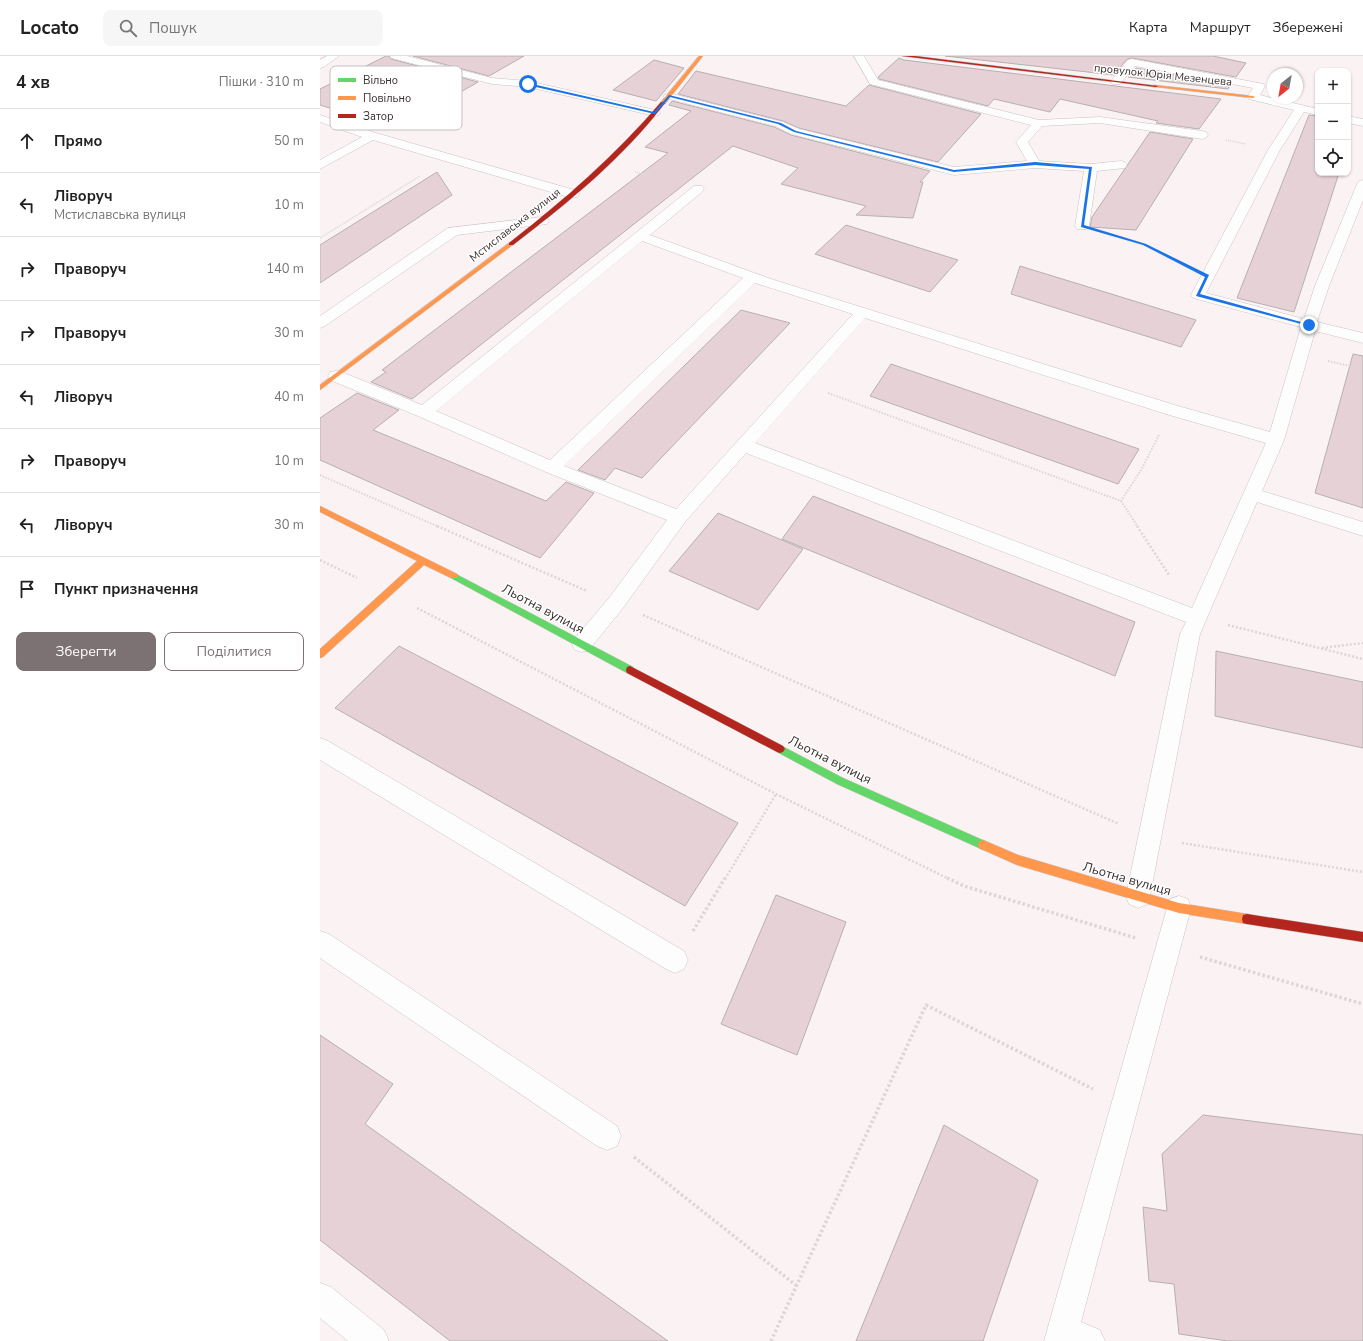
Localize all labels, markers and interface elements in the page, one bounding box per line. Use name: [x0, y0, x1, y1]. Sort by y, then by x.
search box: [103, 10, 383, 46]
text: Locato: [20, 15, 79, 41]
icon: search: [117, 17, 139, 39]
text: Пошук: [149, 18, 197, 38]
text: Карта: [1129, 18, 1168, 37]
text: Маршрут: [1190, 18, 1250, 37]
text: Збережені: [1272, 18, 1343, 37]
street label: провулок Юрія Мезенцева: [1093, 60, 1233, 90]
legend: [330, 66, 462, 130]
north arrow: [1267, 68, 1303, 104]
map controls: [1315, 68, 1351, 176]
button: +: [1315, 68, 1351, 104]
text: 4 хв: [16, 71, 50, 94]
text: Пішки · 310 m: [219, 73, 304, 91]
text: Вільно: [363, 73, 398, 88]
route start: [519, 75, 537, 93]
text: Повільно: [363, 91, 411, 106]
button: −: [1315, 104, 1351, 140]
text: Затор: [363, 109, 394, 124]
icon: ahead: [16, 130, 38, 152]
text: Прямо: [54, 131, 102, 151]
text: 50 m: [274, 132, 304, 150]
button: locate: [1315, 140, 1351, 176]
street label: Мстиславська вулиця: [466, 185, 564, 265]
text: Ліворуч: [54, 186, 113, 206]
icon: left: [16, 194, 38, 216]
text: 10 m: [274, 196, 304, 214]
text: Мстиславська вулиця: [54, 206, 186, 224]
icon: right: [16, 258, 38, 280]
text: Праворуч: [54, 259, 126, 279]
text: 140 m: [266, 260, 304, 278]
route end: [1300, 316, 1318, 334]
icon: right: [16, 322, 38, 344]
text: Праворуч: [54, 323, 126, 343]
text: 30 m: [274, 324, 304, 342]
icon: left: [16, 386, 38, 408]
text: Ліворуч: [54, 387, 113, 407]
text: 40 m: [274, 388, 304, 406]
icon: right: [16, 450, 38, 472]
text: Праворуч: [54, 451, 126, 471]
text: 10 m: [274, 452, 304, 470]
icon: left: [16, 514, 38, 536]
text: Ліворуч: [54, 515, 113, 535]
text: 30 m: [274, 516, 304, 534]
icon: arrive: [16, 578, 38, 600]
text: Пункт призначення: [54, 579, 199, 599]
street label: Льотна вулиця: [499, 580, 587, 638]
button: Зберегти: [16, 632, 156, 671]
button: Поділитися: [164, 632, 304, 671]
street label: Льотна вулиця: [785, 731, 875, 789]
street label: Льотна вулиця: [1081, 858, 1173, 900]

